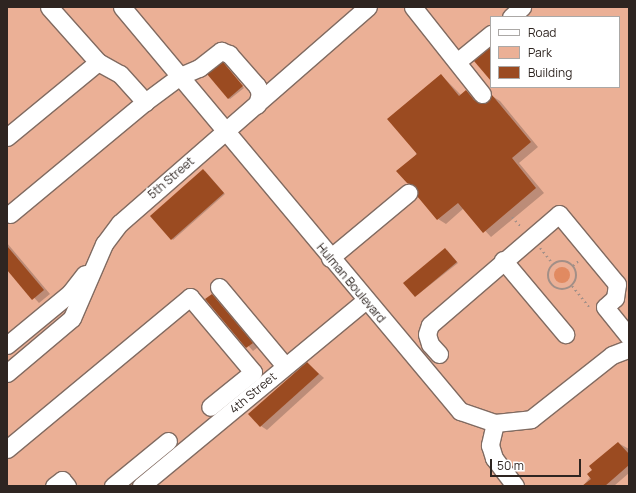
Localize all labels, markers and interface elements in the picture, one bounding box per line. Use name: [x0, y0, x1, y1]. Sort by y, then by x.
legend: [490, 16, 620, 88]
text: Road: [528, 24, 556, 41]
text: Park: [528, 44, 552, 61]
text: Building: [528, 64, 572, 81]
street label: 5th Street: [145, 154, 197, 202]
street label: Hulman Boulevard: [314, 240, 388, 326]
street label: 4th Street: [227, 369, 279, 417]
scale bar: [492, 451, 583, 477]
text: 50 m: [497, 457, 524, 474]

